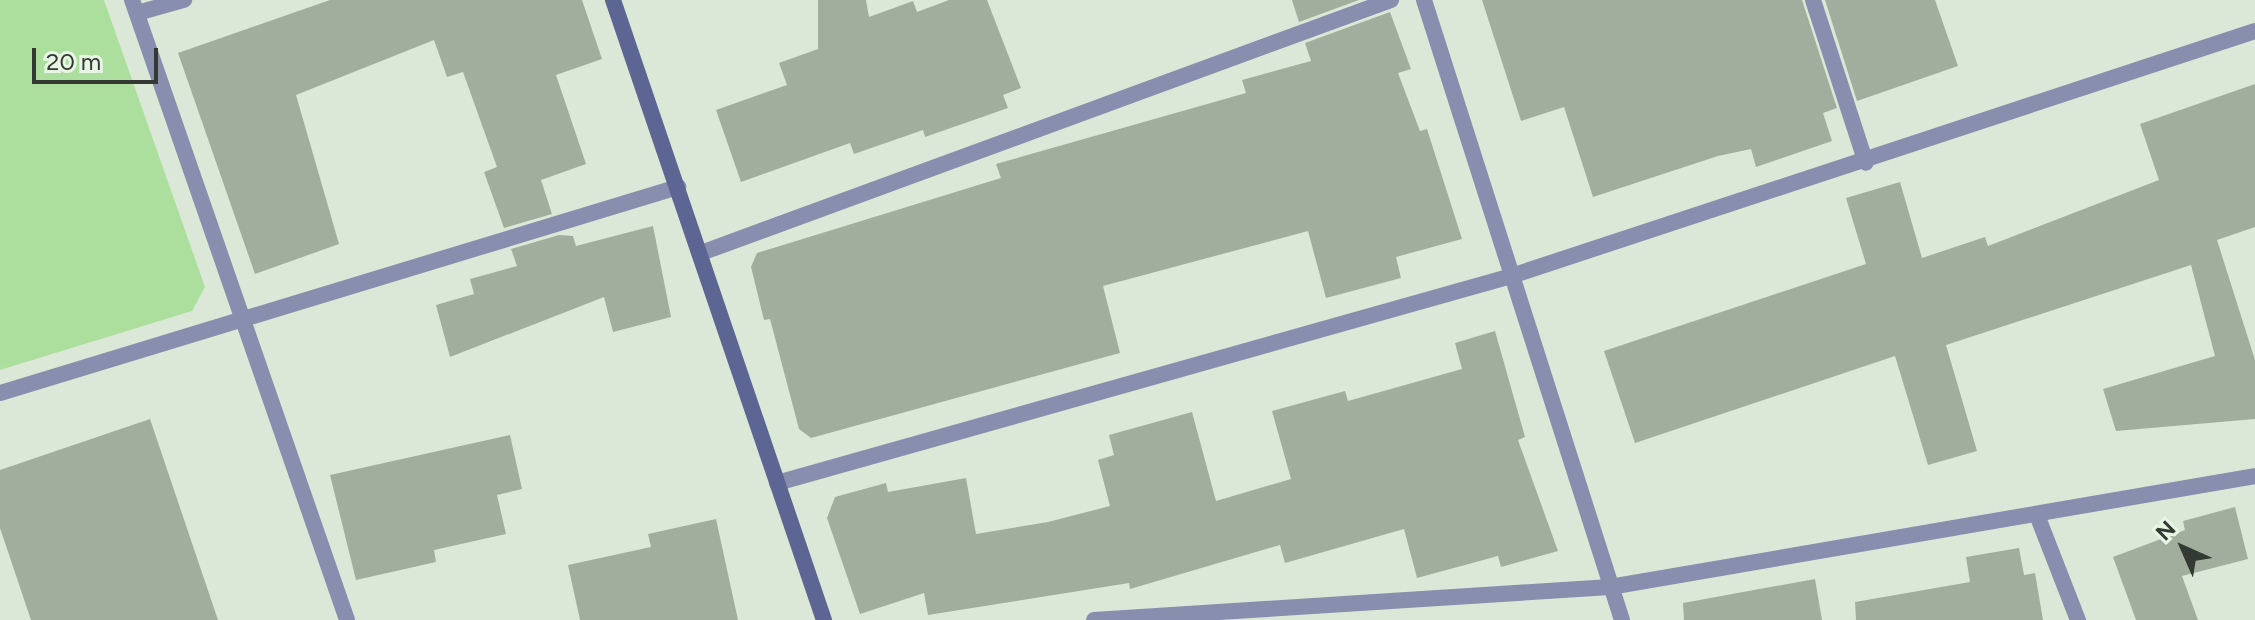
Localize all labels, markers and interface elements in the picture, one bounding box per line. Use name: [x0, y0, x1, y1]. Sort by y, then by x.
scale bar: [36, 32, 162, 82]
text: 20 m: [46, 47, 101, 76]
north arrow: [2143, 508, 2223, 588]
text: N: [2150, 515, 2181, 546]

